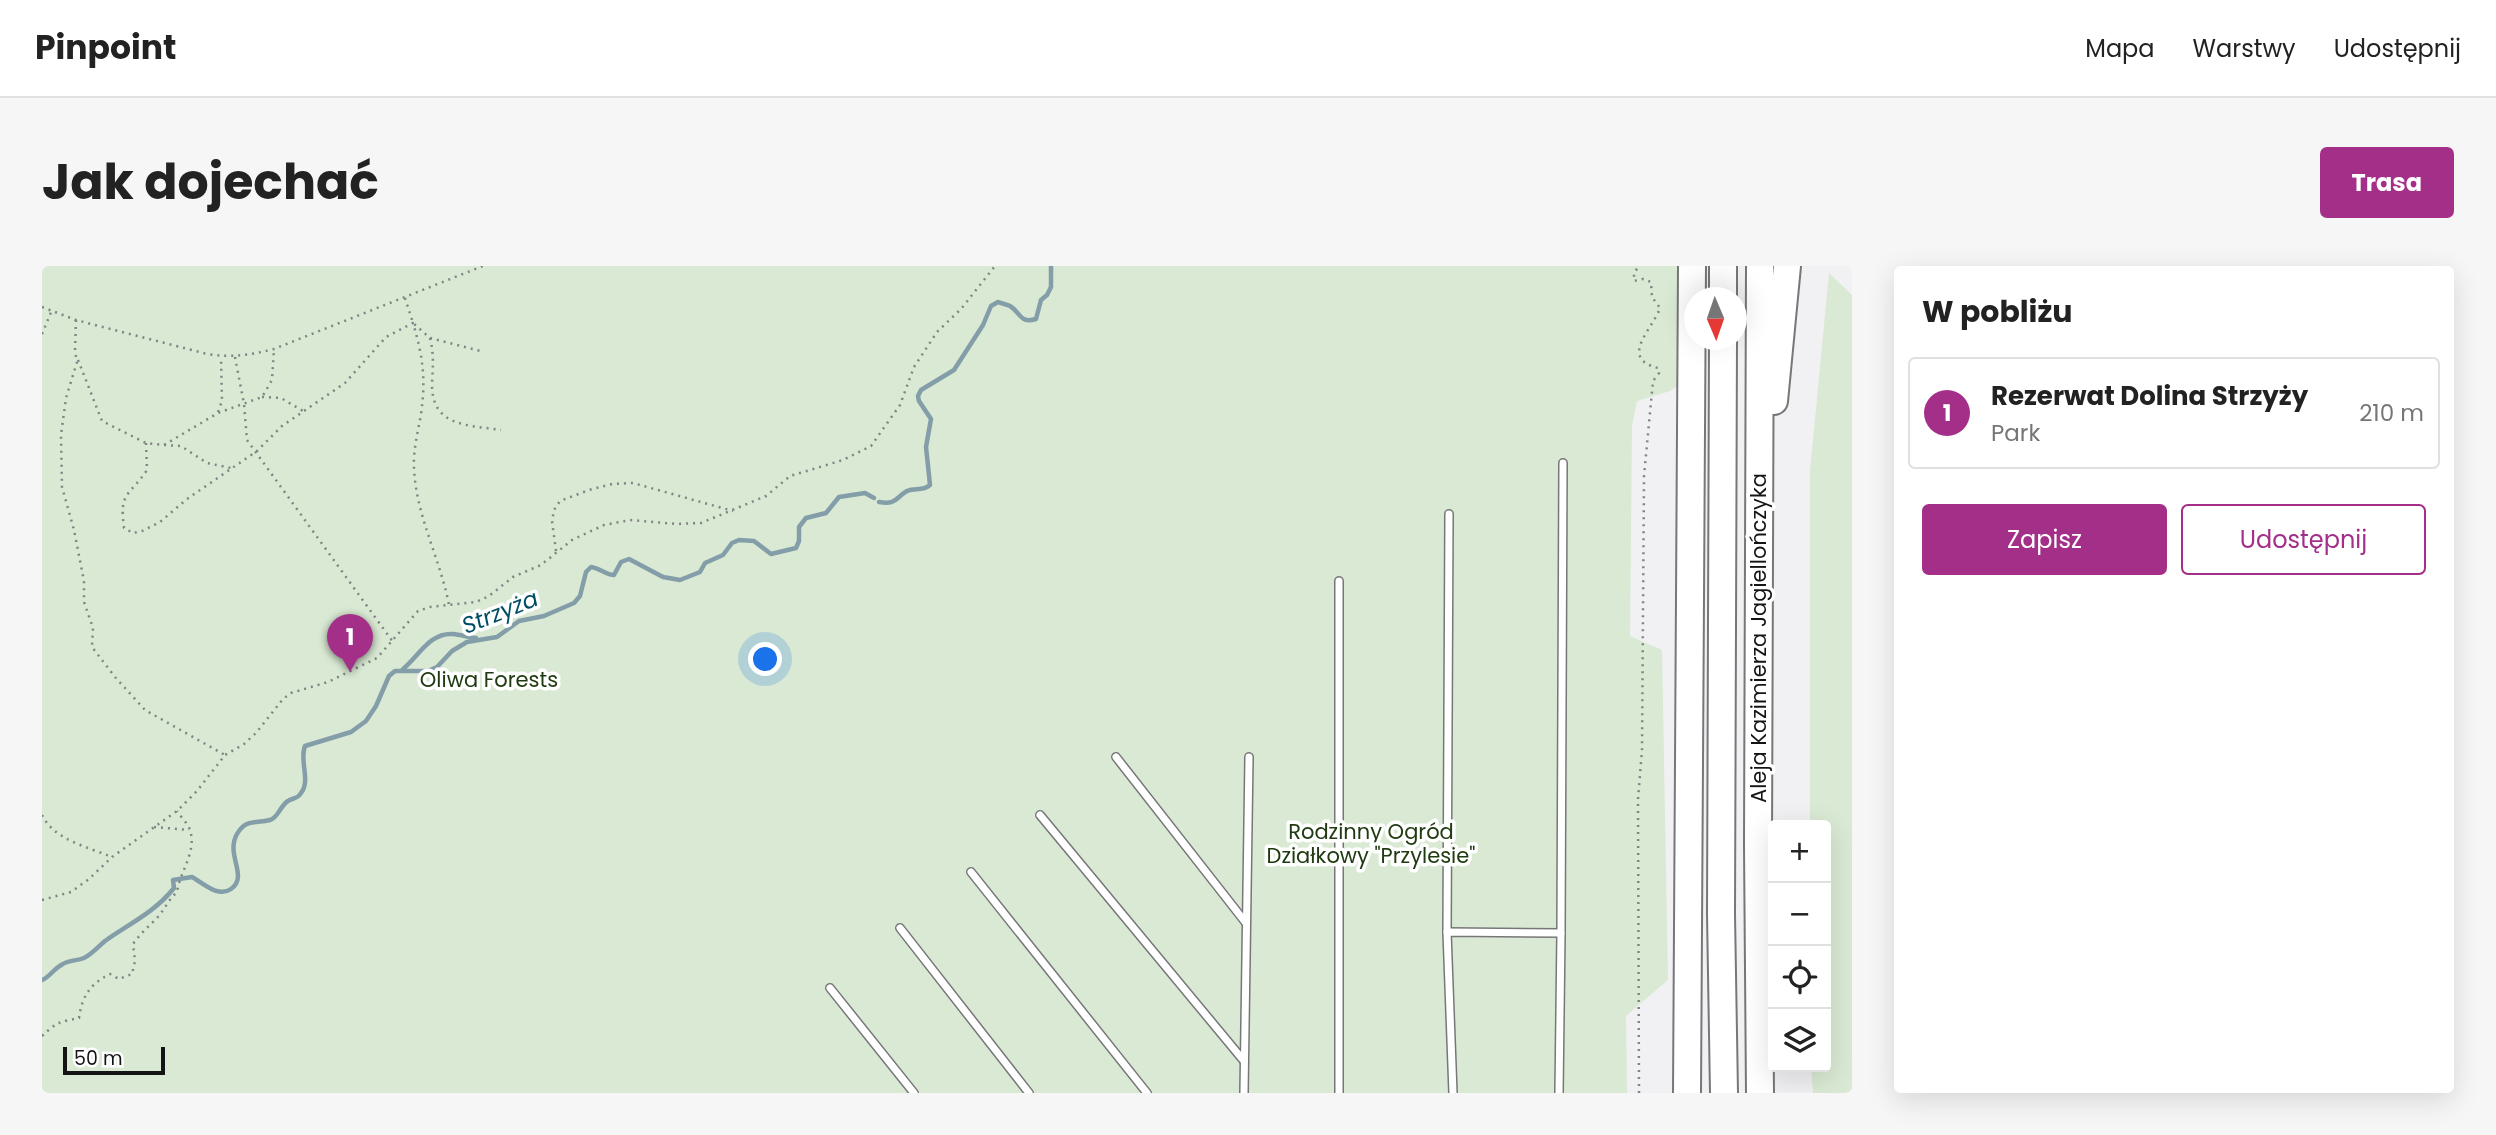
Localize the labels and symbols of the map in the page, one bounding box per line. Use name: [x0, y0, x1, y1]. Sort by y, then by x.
north arrow: [1684, 287, 1747, 350]
street label: Aleja Kazimierza Jagiellończyka: [1744, 473, 1773, 803]
water label: Strzyża: [457, 582, 543, 642]
pin: 1: [327, 614, 373, 672]
your location: [748, 642, 782, 676]
park label: Oliwa Forests: [420, 665, 558, 694]
park label: Rodzinny Ogród Działkowy "Przylesie": [1267, 817, 1475, 870]
scale bar: [63, 1044, 164, 1076]

